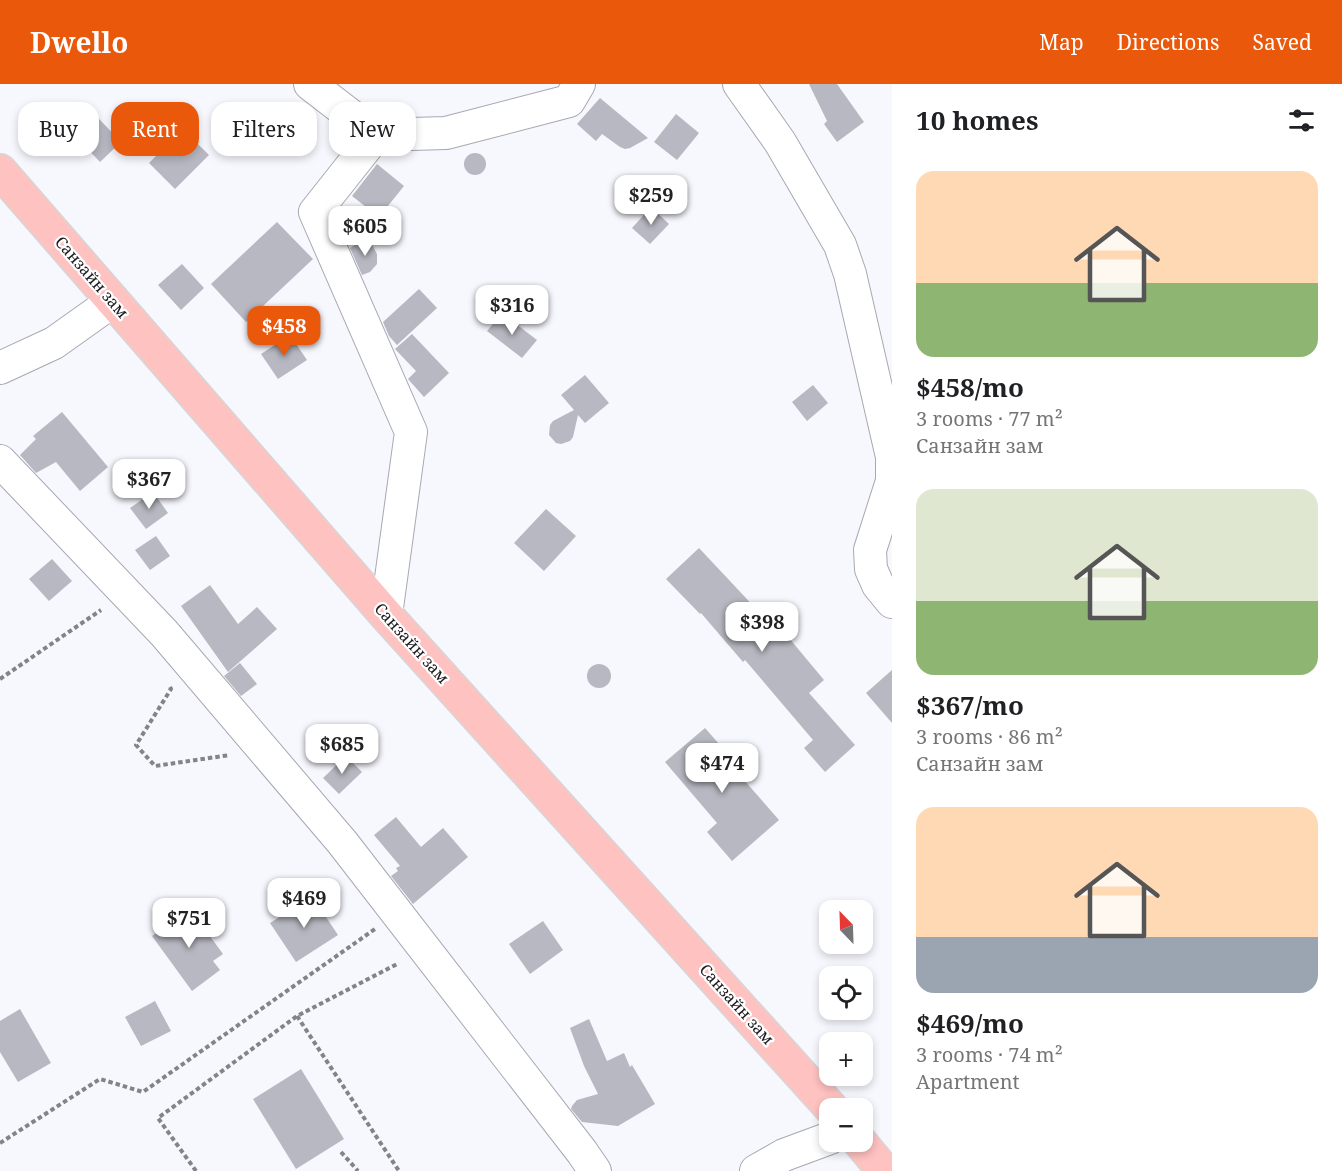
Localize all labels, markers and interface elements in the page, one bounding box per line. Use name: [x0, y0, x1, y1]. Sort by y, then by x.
text: Dwello: [30, 23, 128, 61]
text: Map: [1039, 28, 1084, 56]
text: Directions: [1117, 28, 1219, 56]
text: Saved: [1252, 28, 1312, 56]
chip: Buy: [18, 102, 99, 156]
chip: Rent: [111, 102, 199, 156]
chip: Filters: [211, 102, 317, 156]
chip: New: [329, 102, 416, 156]
text: 10 homes: [916, 102, 1038, 138]
icon: filters: [1285, 104, 1318, 137]
pin: $259: [615, 175, 687, 226]
text: $259: [628, 181, 674, 208]
pin: $605: [329, 206, 401, 257]
icon: home: [1063, 210, 1171, 318]
text: $605: [342, 212, 388, 239]
street label: Санзайн зам: [50, 231, 134, 323]
pin: $316: [476, 285, 548, 336]
text: $316: [489, 291, 535, 318]
pin: $458: [248, 306, 320, 357]
text: $458: [261, 312, 307, 339]
text: $458/mo: [916, 369, 1024, 405]
text: 3 rooms · 77 m²: [916, 405, 1063, 432]
text: Санзайн зам: [916, 432, 1043, 459]
pin: $367: [113, 459, 185, 510]
text: $367: [126, 465, 172, 492]
icon: home: [1063, 528, 1171, 636]
street label: Санзайн зам: [370, 598, 454, 688]
pin: $398: [726, 602, 798, 653]
text: $398: [739, 608, 785, 635]
text: $367/mo: [916, 687, 1024, 723]
text: 3 rooms · 86 m²: [916, 723, 1063, 750]
pin: $685: [306, 724, 378, 775]
text: $685: [319, 730, 365, 757]
pin: $474: [686, 743, 758, 794]
text: $474: [699, 749, 745, 776]
text: Санзайн зам: [916, 750, 1043, 777]
icon: home: [1063, 846, 1171, 954]
pin: $469: [268, 878, 340, 929]
text: $469: [281, 884, 327, 911]
pin: $751: [153, 898, 225, 949]
north arrow: [819, 900, 873, 954]
map controls: [819, 900, 873, 1152]
text: $751: [166, 904, 212, 931]
street label: Санзайн зам: [695, 959, 779, 1049]
button: locate: [819, 966, 873, 1020]
text: $469/mo: [916, 1005, 1024, 1041]
button: +: [819, 1032, 873, 1086]
text: 3 rooms · 74 m²: [916, 1041, 1063, 1068]
text: Apartment: [916, 1068, 1020, 1095]
button: −: [819, 1098, 873, 1152]

